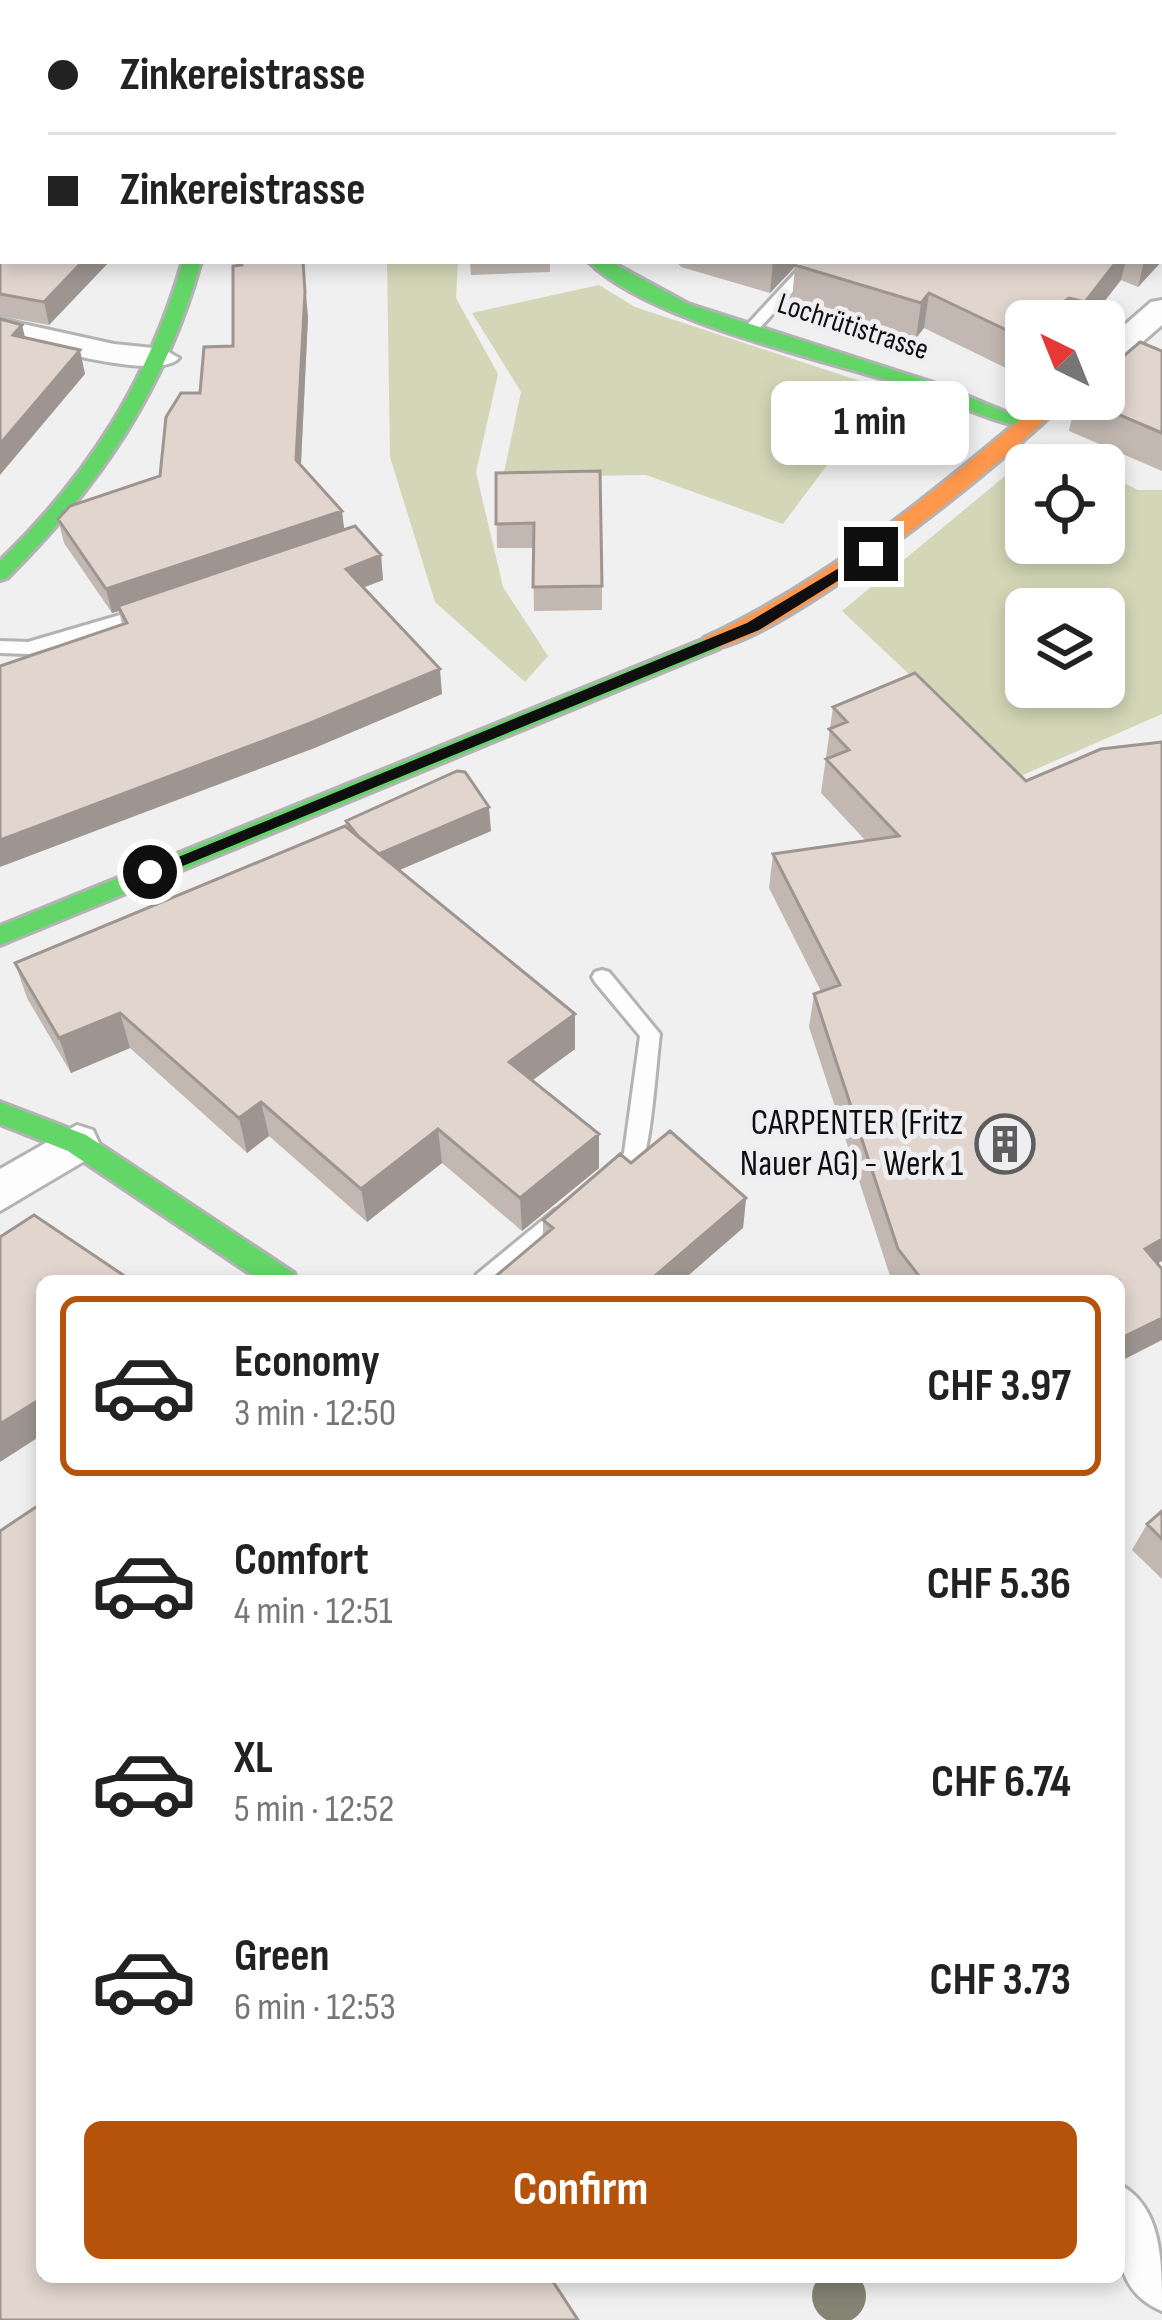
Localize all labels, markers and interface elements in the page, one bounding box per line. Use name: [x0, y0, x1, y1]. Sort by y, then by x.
text: Zinkereistrasse: [120, 48, 365, 103]
text: Zinkereistrasse: [120, 163, 365, 218]
street label: Lochrütistrasse: [773, 286, 933, 368]
north arrow: [1005, 300, 1125, 420]
map controls: [1005, 300, 1125, 708]
callout: 1 min: [772, 380, 970, 464]
text: 1 min: [834, 399, 906, 446]
button: locate: [1005, 444, 1125, 564]
route end: [844, 527, 898, 581]
button: layers: [1005, 588, 1125, 708]
route start: [123, 845, 177, 899]
place label: CARPENTER (Fritz Nauer AG) - Werk 1: [740, 1102, 963, 1186]
building icon: CARPENTER (Fritz Nauer AG) - Werk 1: [974, 1113, 1036, 1175]
icon: car: [90, 1332, 198, 1440]
text: Economy: [234, 1335, 380, 1390]
text: CHF 3.97: [927, 1359, 1071, 1414]
text: 3 min · 12:50: [234, 1390, 396, 1437]
icon: car: [90, 1530, 198, 1638]
text: Comfort: [234, 1533, 369, 1588]
text: CHF 5.36: [927, 1557, 1071, 1612]
text: 4 min · 12:51: [234, 1588, 392, 1635]
icon: car: [90, 1728, 198, 1836]
text: XL: [234, 1731, 273, 1786]
text: CHF 6.74: [931, 1755, 1071, 1810]
text: 5 min · 12:52: [234, 1786, 394, 1833]
icon: car: [90, 1926, 198, 2034]
text: Green: [234, 1929, 330, 1984]
text: CHF 3.73: [930, 1953, 1071, 2008]
text: 6 min · 12:53: [234, 1984, 396, 2031]
button: Confirm: [84, 2121, 1077, 2259]

